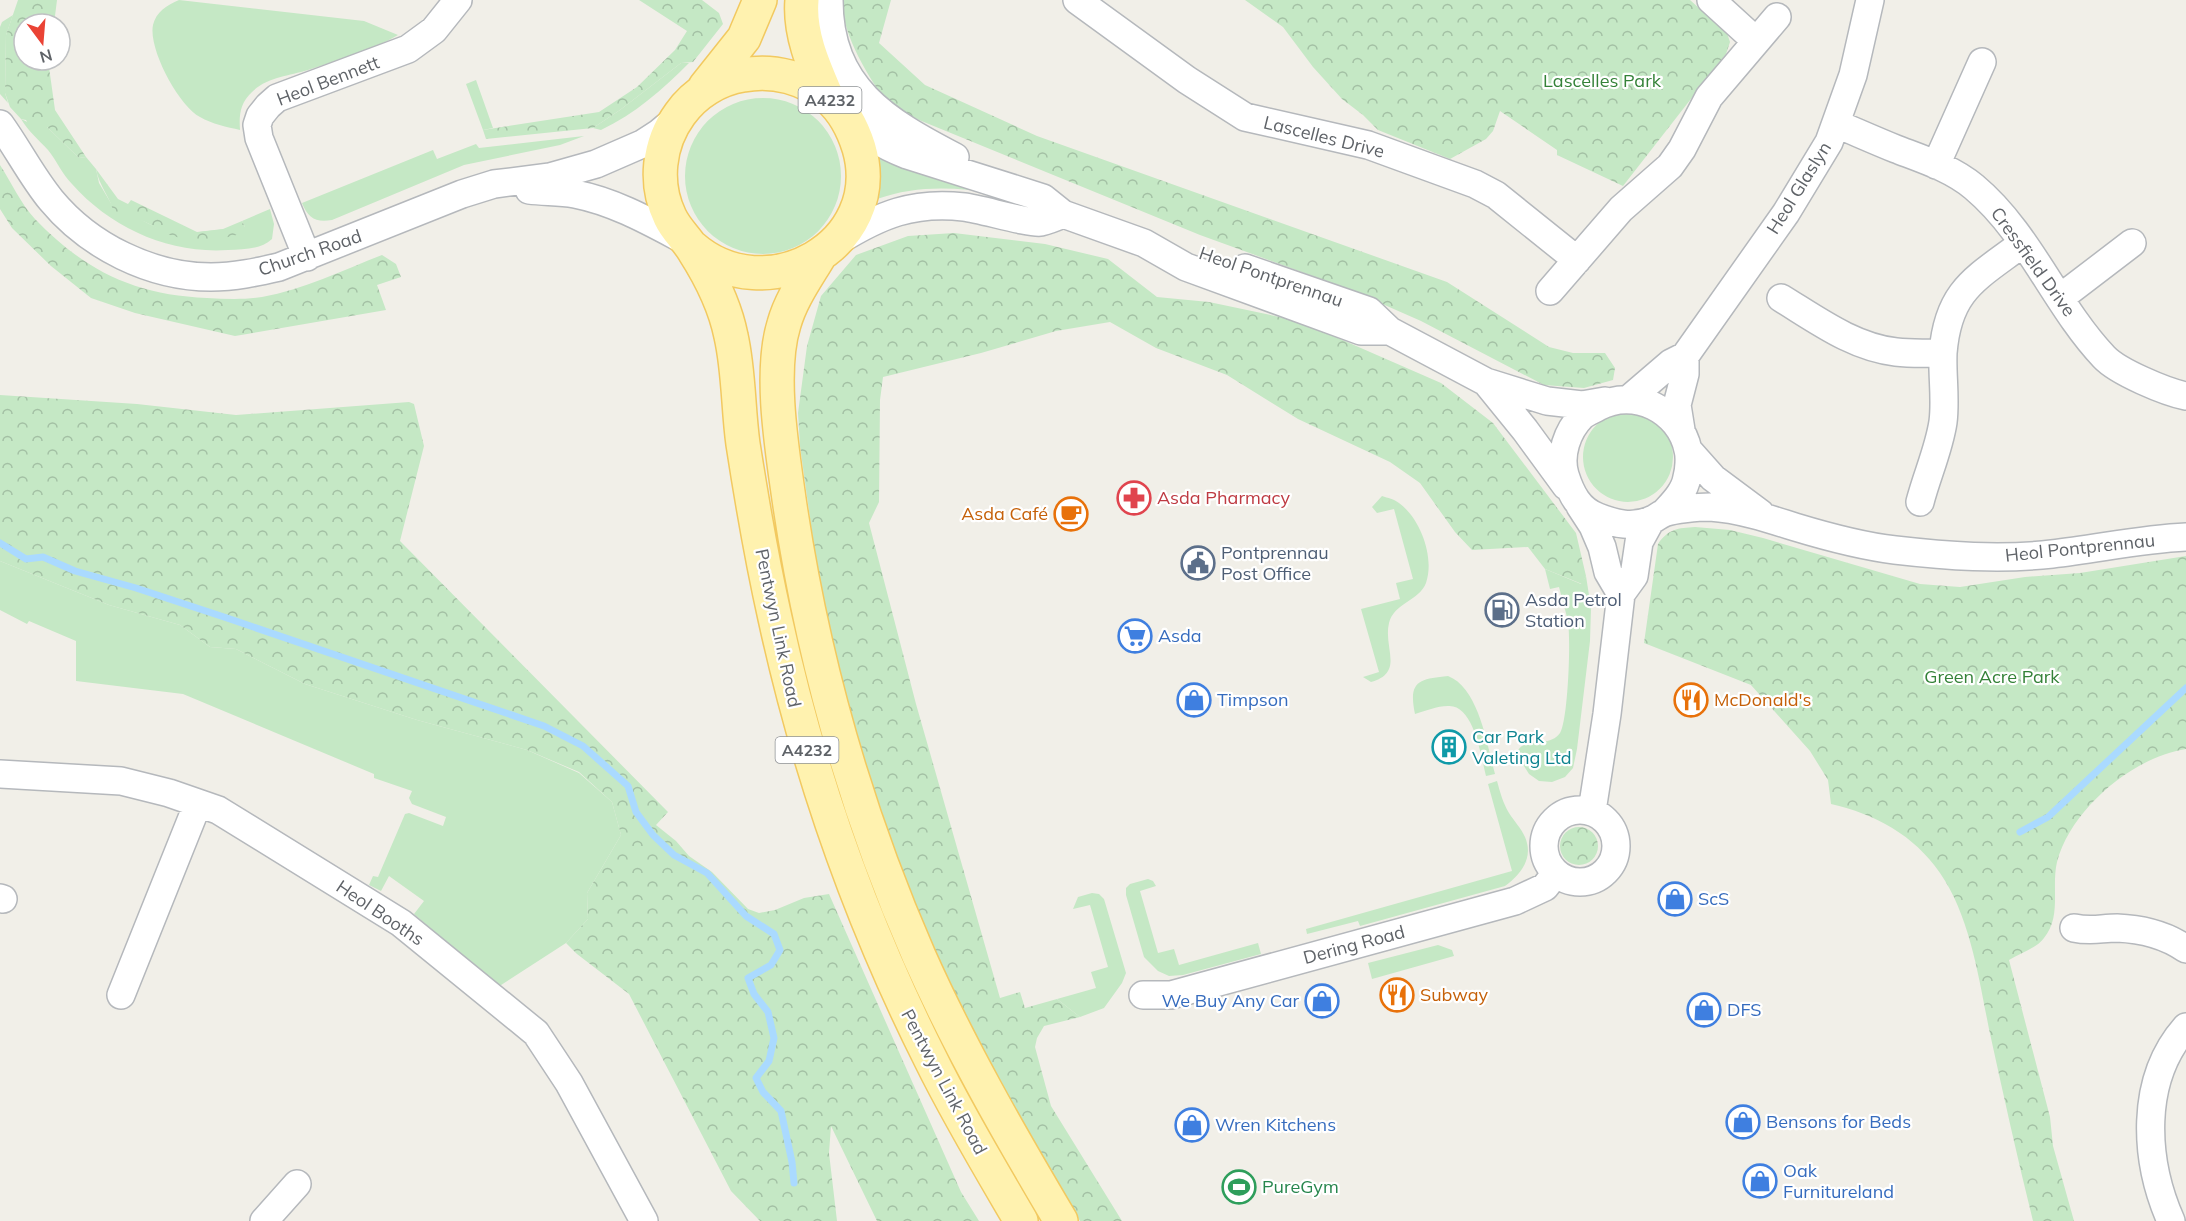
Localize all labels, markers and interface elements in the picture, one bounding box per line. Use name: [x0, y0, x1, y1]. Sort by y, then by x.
north arrow: [12, 12, 72, 72]
text: N: [38, 45, 55, 68]
street label: Heol Bennett: [273, 50, 382, 111]
park label: Lascelles Park: [1543, 69, 1662, 92]
road number: A4232: [798, 87, 862, 113]
street label: Lascelles Drive: [1261, 110, 1387, 163]
street label: Heol Glaslyn: [1761, 137, 1836, 238]
street label: Cressfield Drive: [1986, 202, 2081, 321]
street label: Church Road: [255, 224, 365, 281]
street label: Heol Pontprennau: [1196, 241, 1346, 312]
pharmacy icon: Asda Pharmacy: [1116, 480, 1152, 516]
place label: Asda Pharmacy: [1157, 486, 1291, 509]
cafe icon: Asda Café: [1053, 496, 1089, 532]
place label: Asda Café: [961, 502, 1048, 525]
street label: Heol Pontprennau: [2004, 528, 2156, 567]
place label: Pontprennau Post Office: [1221, 541, 1329, 585]
public building icon: Pontprennau Post Office: [1180, 545, 1216, 581]
street label: Pentwyn Link Road: [750, 547, 807, 709]
place label: Asda Petrol Station: [1525, 588, 1622, 632]
fuel station icon: Asda Petrol Station: [1484, 592, 1520, 628]
supermarket icon: Asda: [1117, 618, 1153, 654]
place label: Asda: [1158, 624, 1202, 647]
park label: Green Acre Park: [1924, 665, 2060, 688]
shop icon: Timpson: [1176, 682, 1212, 718]
restaurant icon: McDonald's: [1673, 682, 1709, 718]
place label: Timpson: [1217, 688, 1289, 711]
place label: McDonald's: [1714, 688, 1811, 711]
place label: Car Park Valeting Ltd: [1472, 725, 1571, 769]
building icon: Car Park Valeting Ltd: [1431, 729, 1467, 765]
road number: A4232: [776, 737, 838, 763]
street label: Heol Booths: [332, 875, 429, 950]
shop icon: ScS: [1657, 881, 1693, 917]
place label: ScS: [1698, 887, 1729, 910]
street label: Dering Road: [1301, 920, 1407, 969]
restaurant icon: Subway: [1379, 977, 1415, 1013]
shop icon: We Buy Any Car: [1304, 983, 1340, 1019]
place label: Subway: [1420, 983, 1488, 1006]
place label: We Buy Any Car: [1161, 989, 1299, 1012]
shop icon: DFS: [1686, 992, 1722, 1028]
place label: DFS: [1727, 998, 1761, 1021]
street label: Pentwyn Link Road: [896, 1005, 992, 1158]
shop icon: Bensons for Beds: [1725, 1104, 1761, 1140]
shop icon: Wren Kitchens: [1174, 1107, 1210, 1143]
place label: Bensons for Beds: [1766, 1110, 1911, 1133]
place label: Wren Kitchens: [1215, 1113, 1336, 1136]
place label: Oak Furnitureland: [1783, 1159, 1894, 1203]
shop icon: Oak Furnitureland: [1742, 1163, 1778, 1199]
sports icon: PureGym: [1221, 1169, 1257, 1205]
place label: PureGym: [1262, 1175, 1339, 1198]

